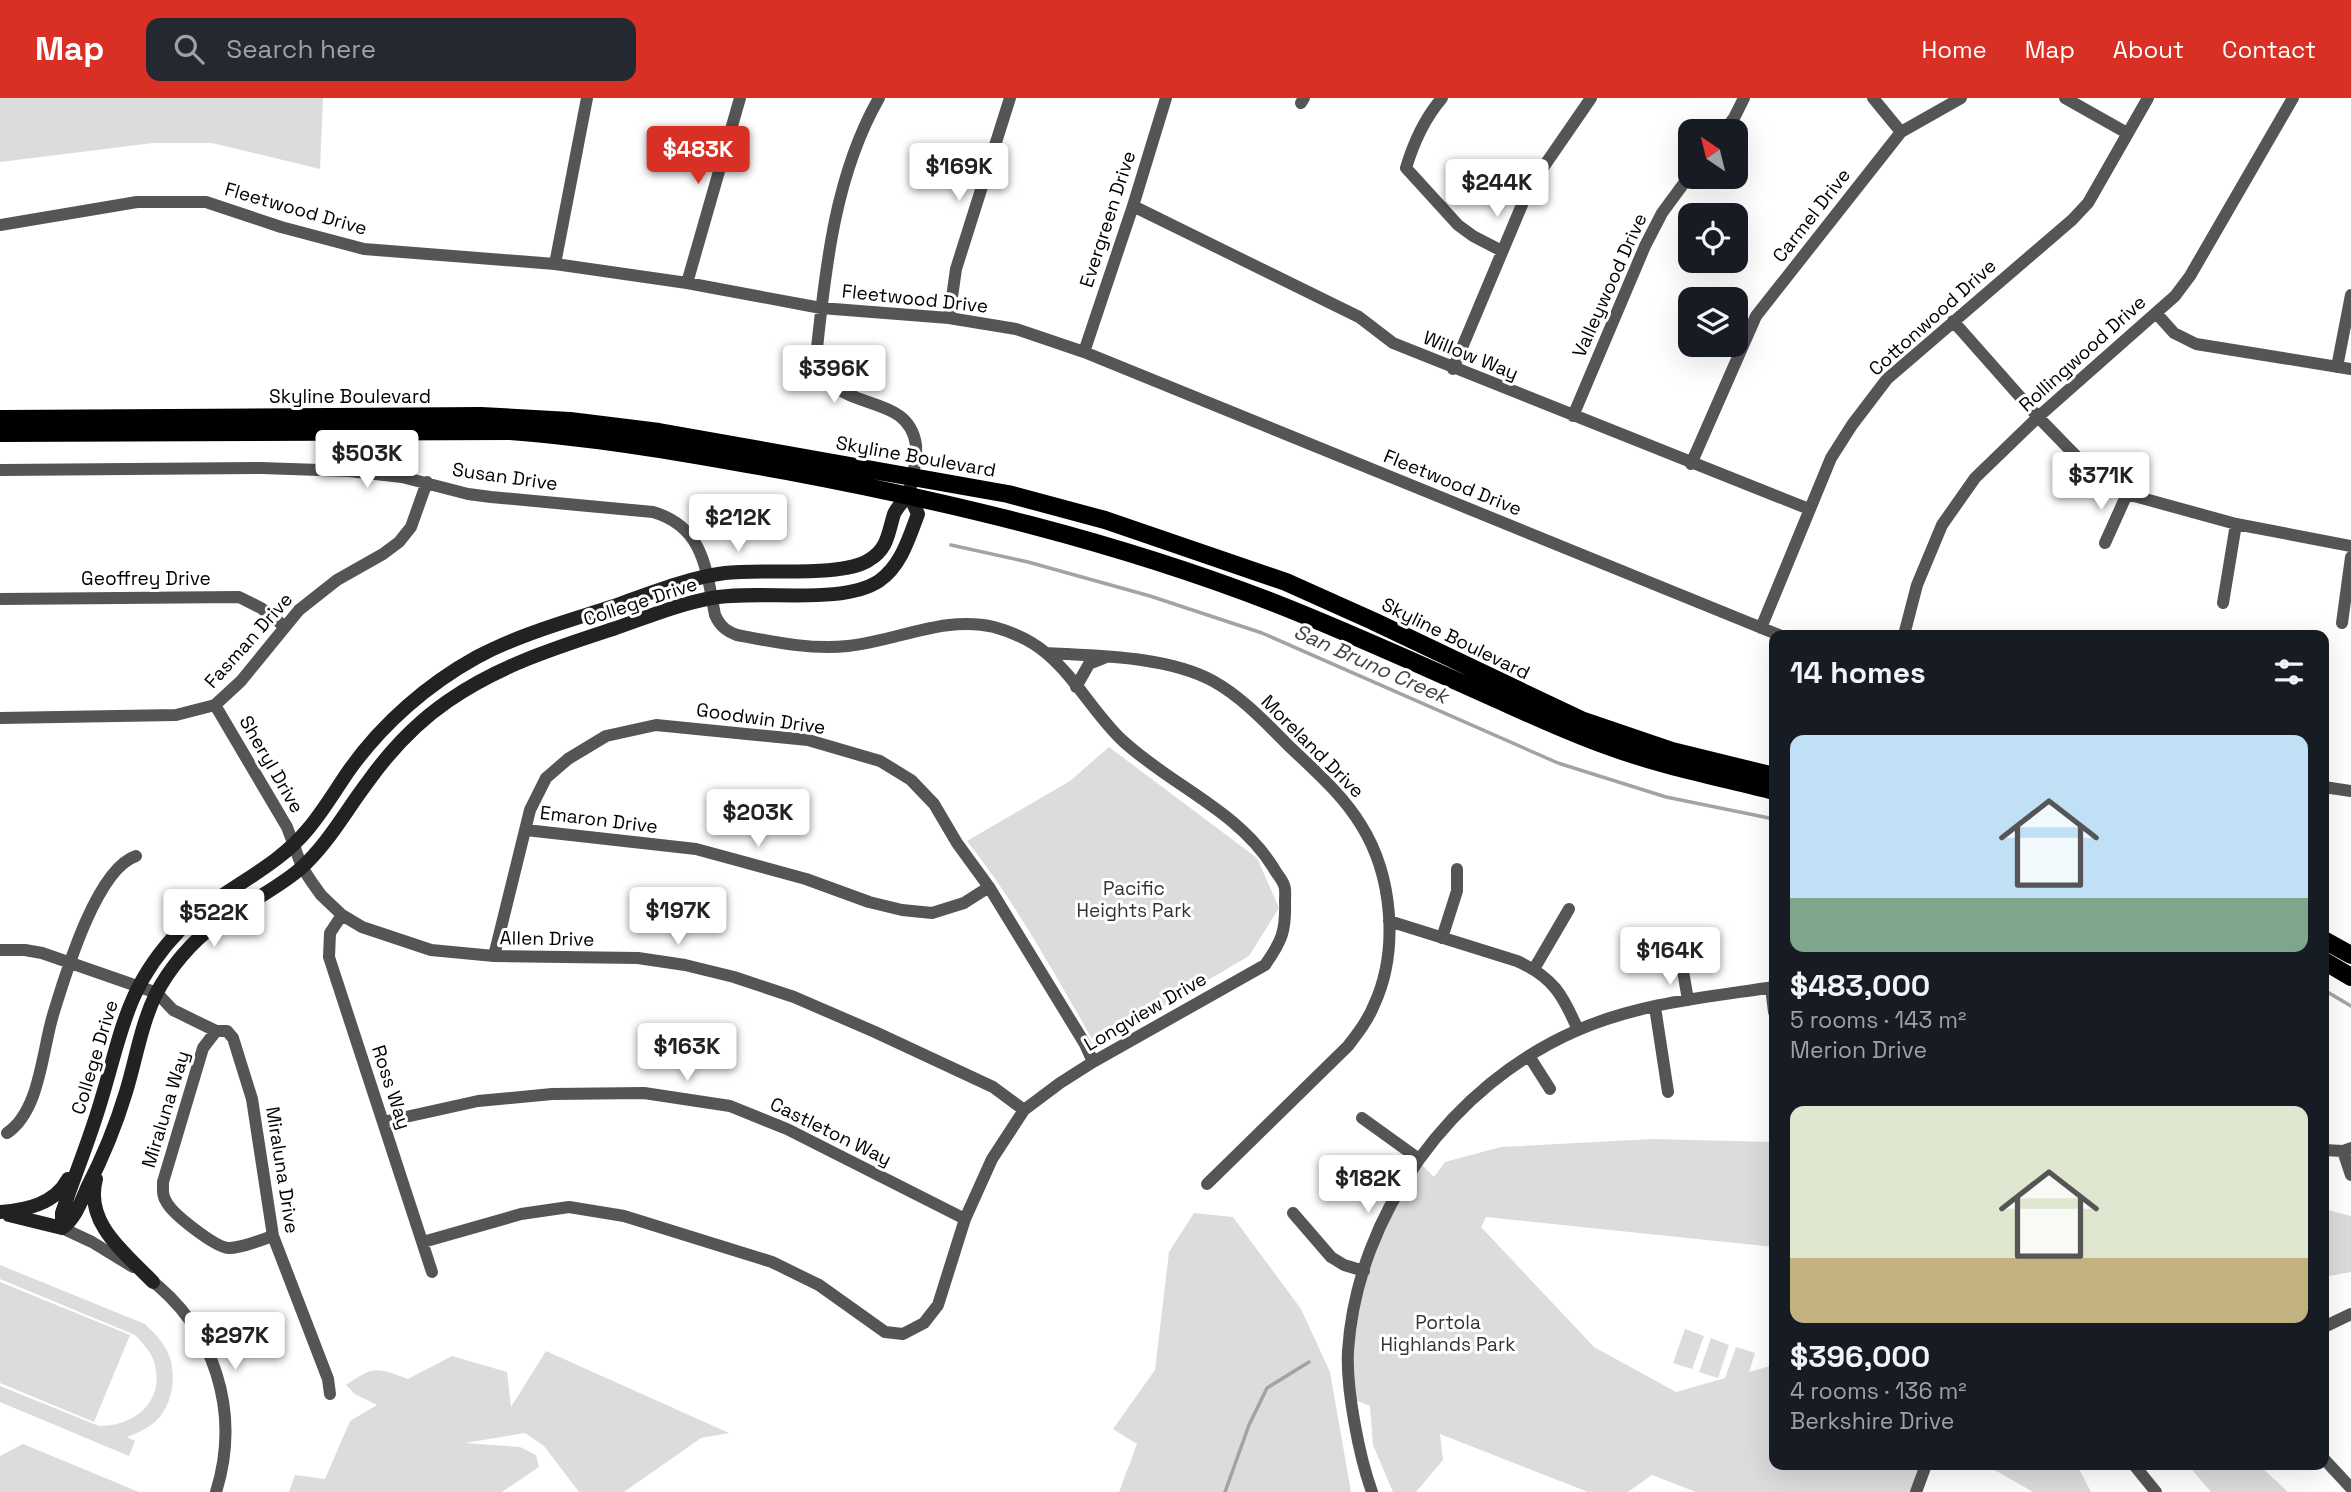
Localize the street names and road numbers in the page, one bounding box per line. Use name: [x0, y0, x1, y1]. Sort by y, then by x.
street label: Evergreen Drive: [1074, 148, 1141, 291]
street label: Carmel Drive: [1767, 163, 1856, 268]
street label: Fleetwood Drive: [222, 176, 370, 241]
street label: Valleywood Drive: [1566, 209, 1652, 361]
street label: Cottonwood Drive: [1863, 253, 2001, 381]
street label: Fleetwood Drive: [841, 278, 989, 319]
street label: Rollingwood Drive: [2014, 290, 2151, 417]
street label: Willow Way: [1419, 325, 1522, 386]
street label: Skyline Boulevard: [269, 384, 431, 409]
street label: Skyline Boulevard: [834, 430, 998, 483]
street label: Fleetwood Drive: [1380, 443, 1526, 522]
street label: Susan Drive: [451, 457, 559, 496]
street label: Geoffrey Drive: [81, 566, 211, 591]
street label: College Drive: [580, 571, 700, 632]
street label: Fasman Drive: [199, 587, 298, 693]
street label: Skyline Boulevard: [1378, 592, 1534, 685]
street label: Moreland Drive: [1256, 689, 1370, 803]
street label: Goodwin Drive: [695, 697, 827, 740]
street label: Sheryl Drive: [234, 711, 309, 817]
street label: Emaron Drive: [539, 800, 659, 839]
street label: Allen Drive: [499, 925, 594, 952]
street label: Longview Drive: [1079, 966, 1211, 1057]
street label: College Drive: [65, 997, 124, 1117]
street label: Ross Way: [366, 1042, 417, 1133]
street label: Miraluna Way: [136, 1048, 195, 1171]
street label: Castleton Way: [766, 1091, 896, 1172]
street label: Miraluna Drive: [260, 1105, 305, 1235]

